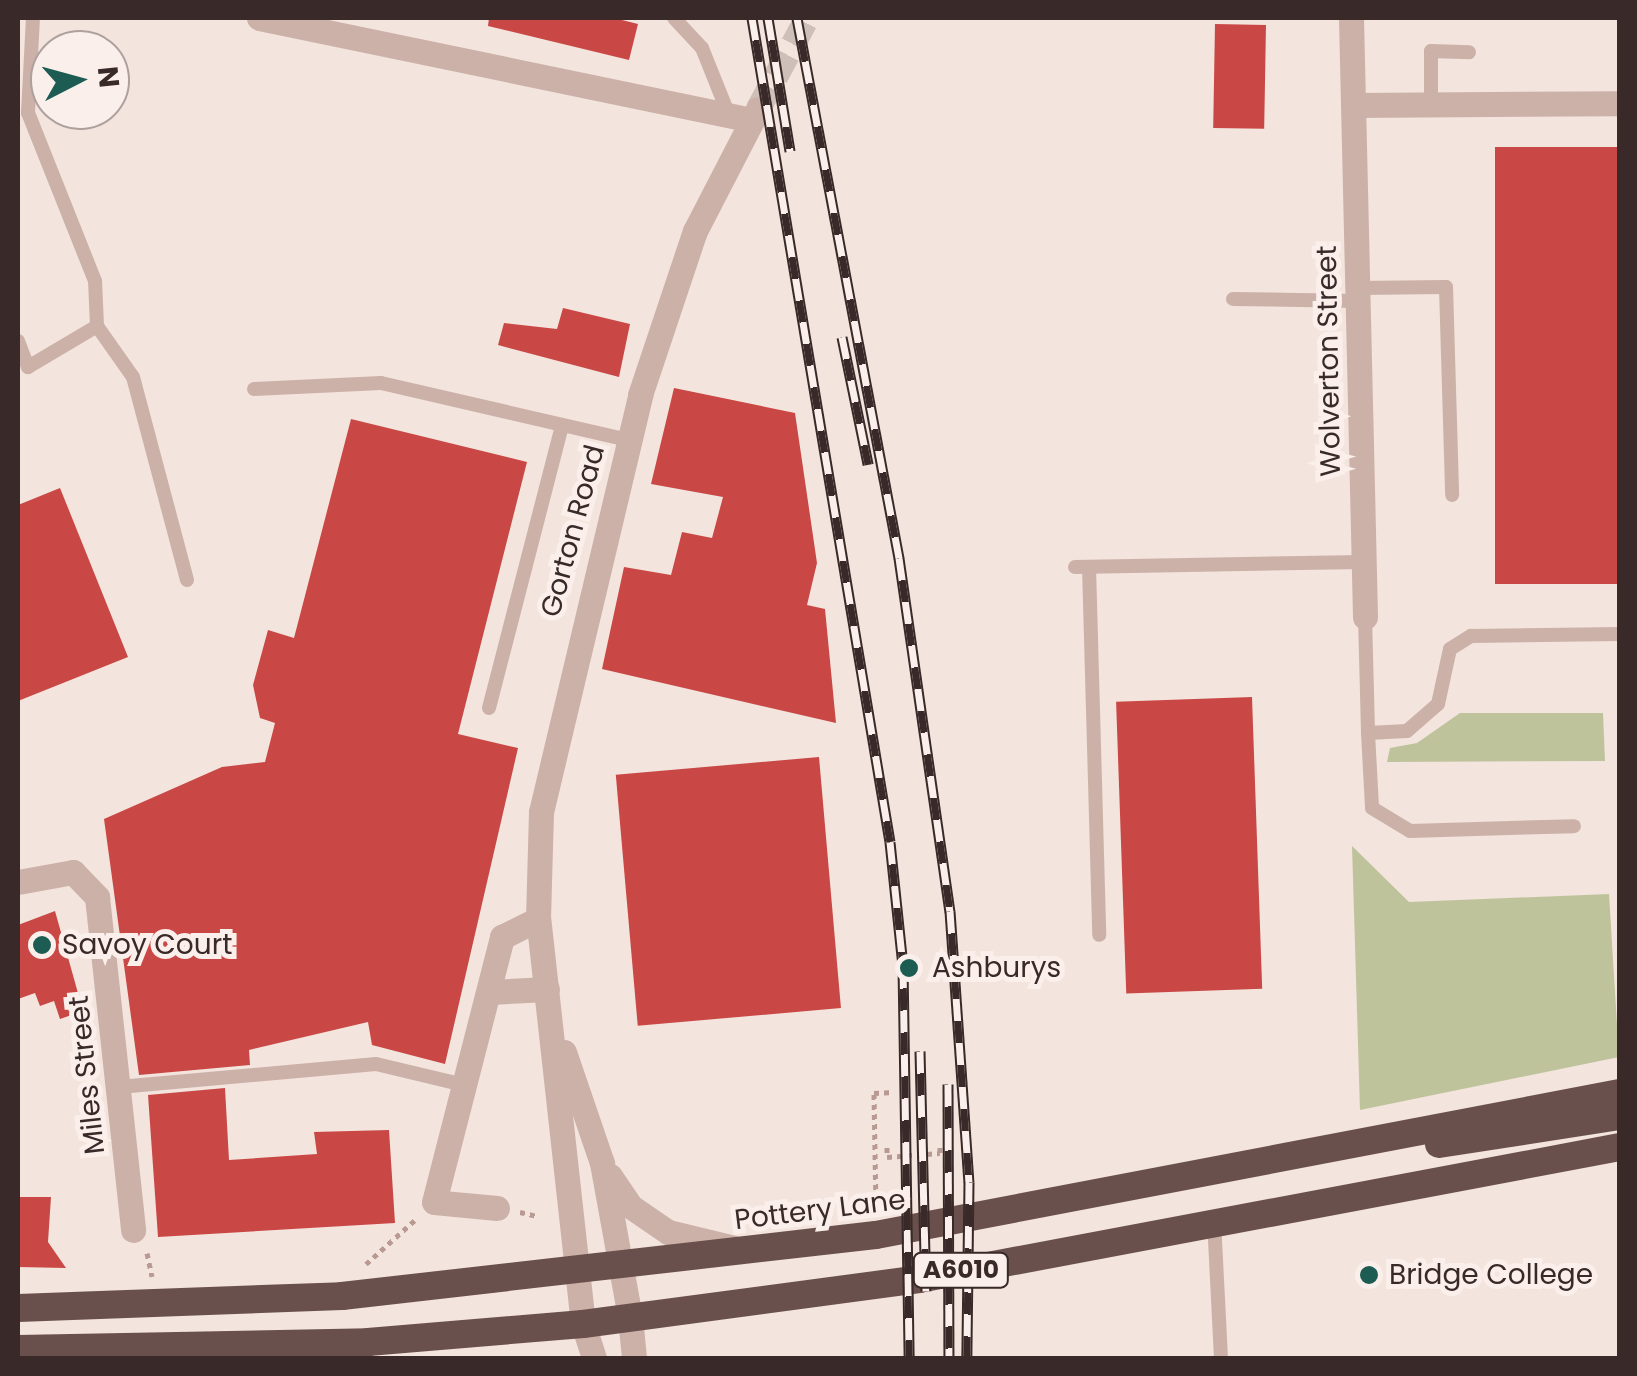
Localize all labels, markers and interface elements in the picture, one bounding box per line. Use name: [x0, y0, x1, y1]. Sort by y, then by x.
north arrow: [30, 30, 130, 130]
text: N: [88, 65, 129, 90]
street label: Wolverton Street: [1310, 245, 1348, 477]
street label: Gorton Road: [534, 441, 612, 621]
place label: Savoy Court: [62, 928, 232, 962]
marker: Savoy Court: [31, 934, 53, 956]
place label: Ashburys: [932, 951, 1061, 985]
marker: Ashburys: [896, 955, 922, 981]
street label: Miles Street: [62, 994, 112, 1156]
street label: Pottery Lane: [733, 1183, 907, 1237]
road number: A6010: [911, 1250, 1011, 1290]
place label: Bridge College: [1389, 1258, 1593, 1292]
marker: Bridge College: [1358, 1264, 1380, 1286]

